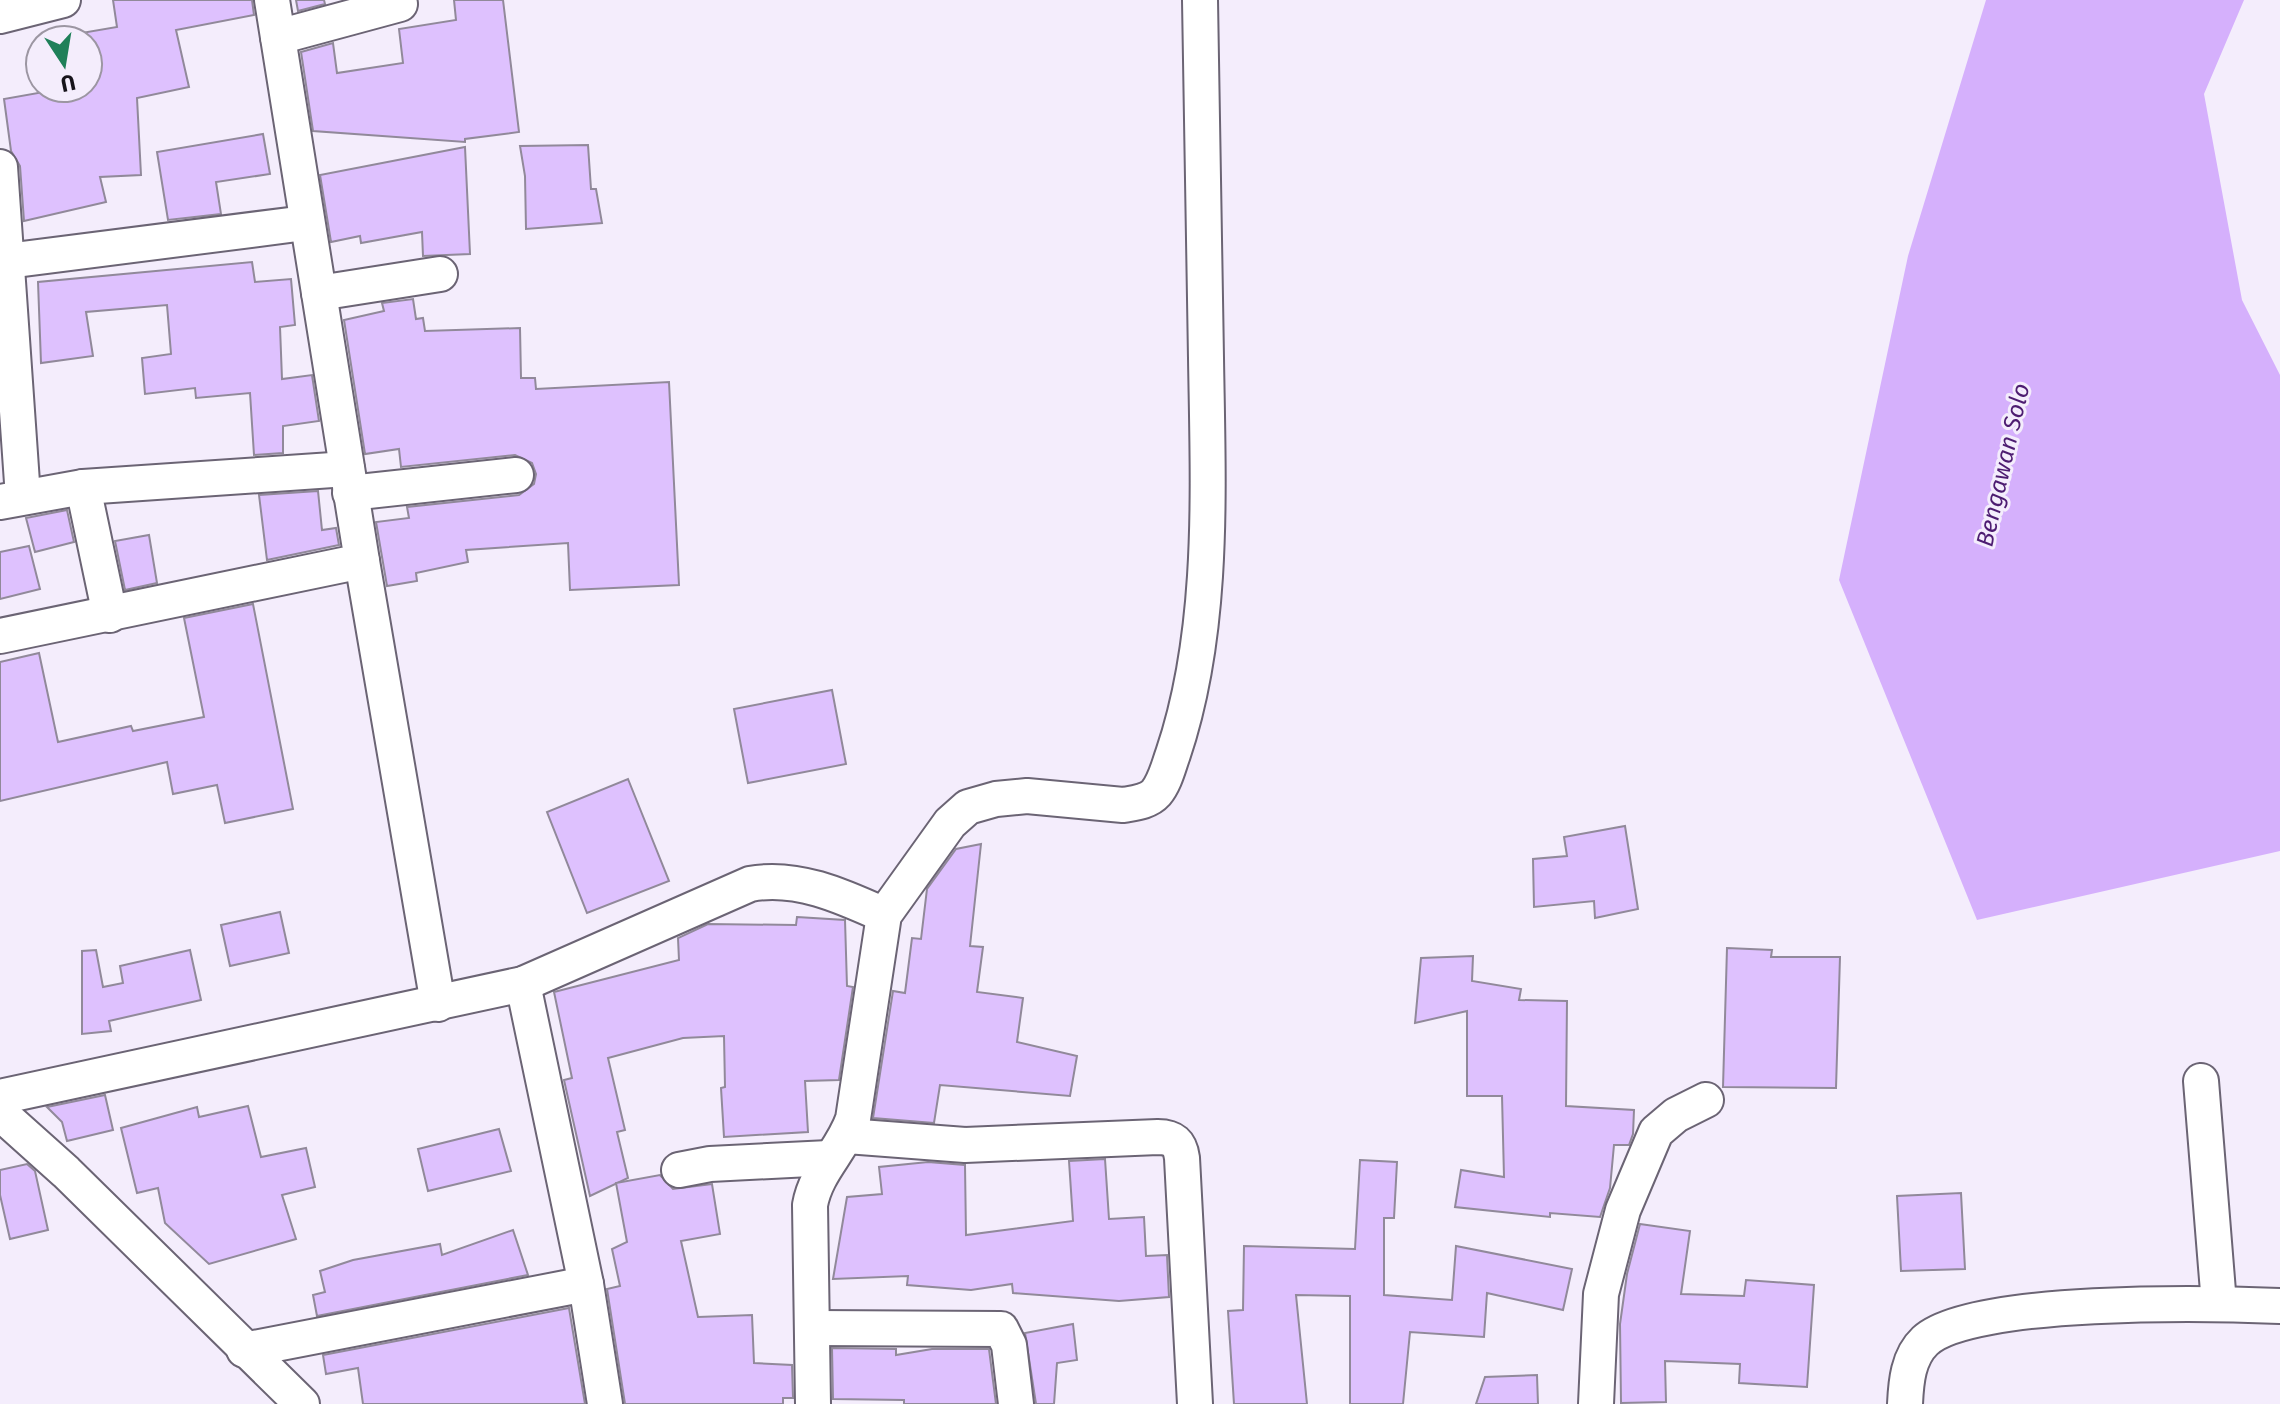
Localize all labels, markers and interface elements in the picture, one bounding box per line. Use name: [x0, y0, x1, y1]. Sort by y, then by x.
north arrow: [24, 24, 104, 104]
text: U: [58, 68, 78, 98]
water label: Bengawan Solo: [1971, 381, 2035, 549]

